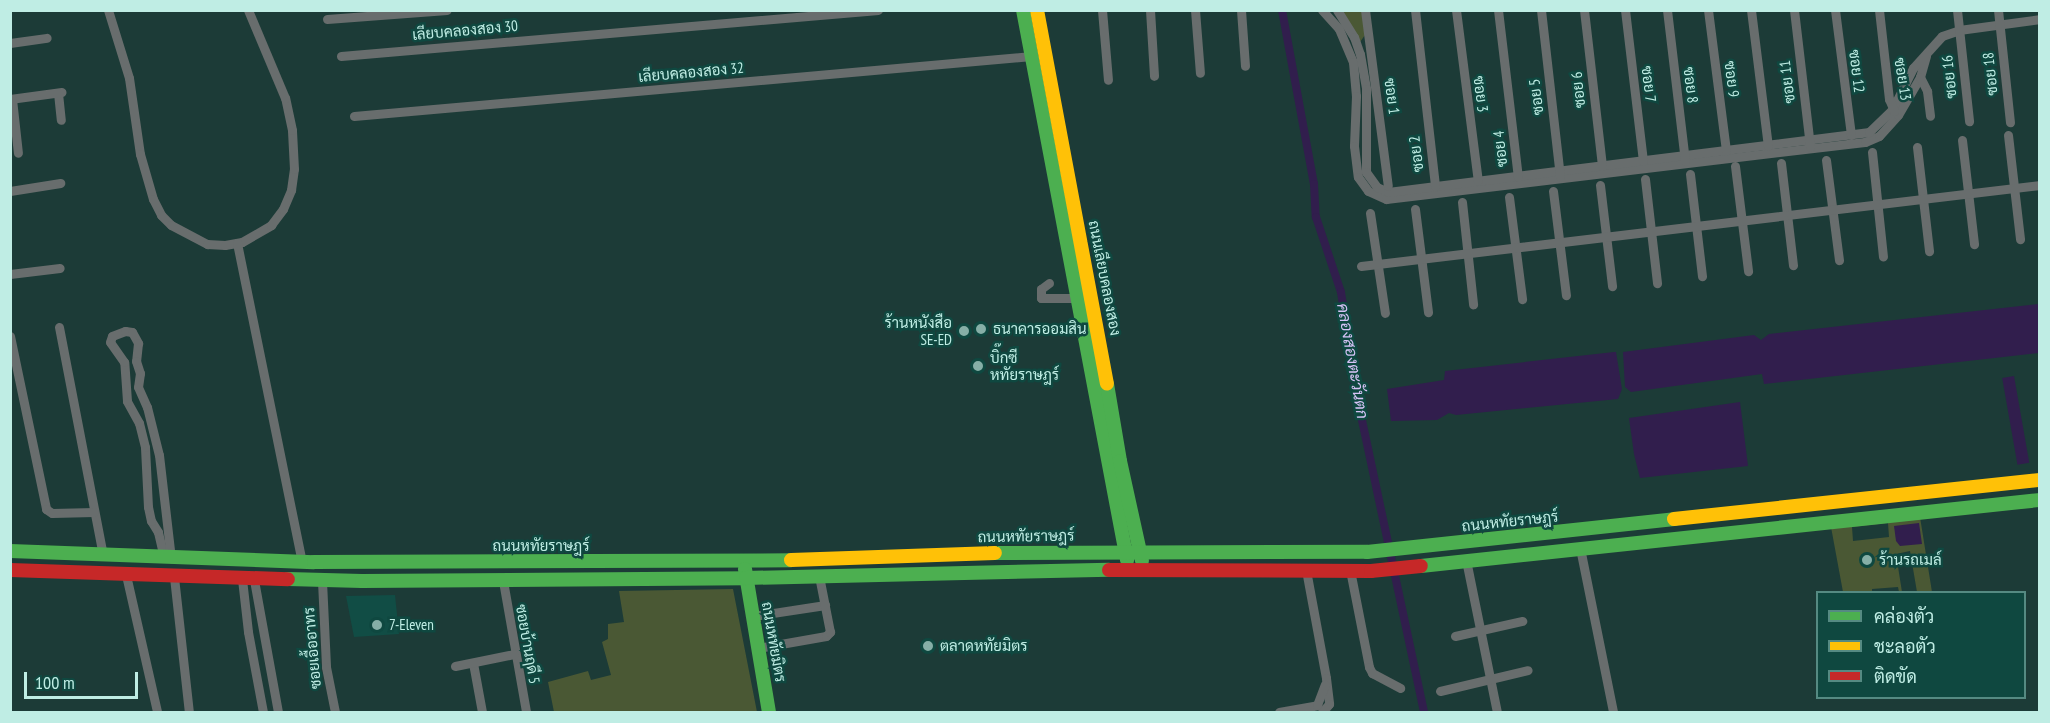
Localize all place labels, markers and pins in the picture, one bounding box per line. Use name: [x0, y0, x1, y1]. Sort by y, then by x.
place label: ร้านหนังสือ SE-ED: [885, 313, 952, 348]
place label: ธนาคารออมสิน: [993, 320, 1087, 338]
marker: ธนาคารออมสิน: [974, 322, 988, 336]
marker: ร้านหนังสือ SE-ED: [957, 324, 971, 338]
place label: บิ๊กซี หทัยราษฎร์: [990, 348, 1059, 383]
marker: บิ๊กซี หทัยราษฎร์: [971, 359, 985, 373]
place label: ร้านรถเมล์: [1879, 551, 1942, 569]
marker: ร้านรถเมล์: [1860, 553, 1874, 567]
place label: 7-Eleven: [389, 616, 434, 634]
marker: 7-Eleven: [370, 618, 384, 632]
place label: ตลาดหทัยมิตร: [940, 637, 1028, 655]
marker: ตลาดหทัยมิตร: [921, 639, 935, 653]

